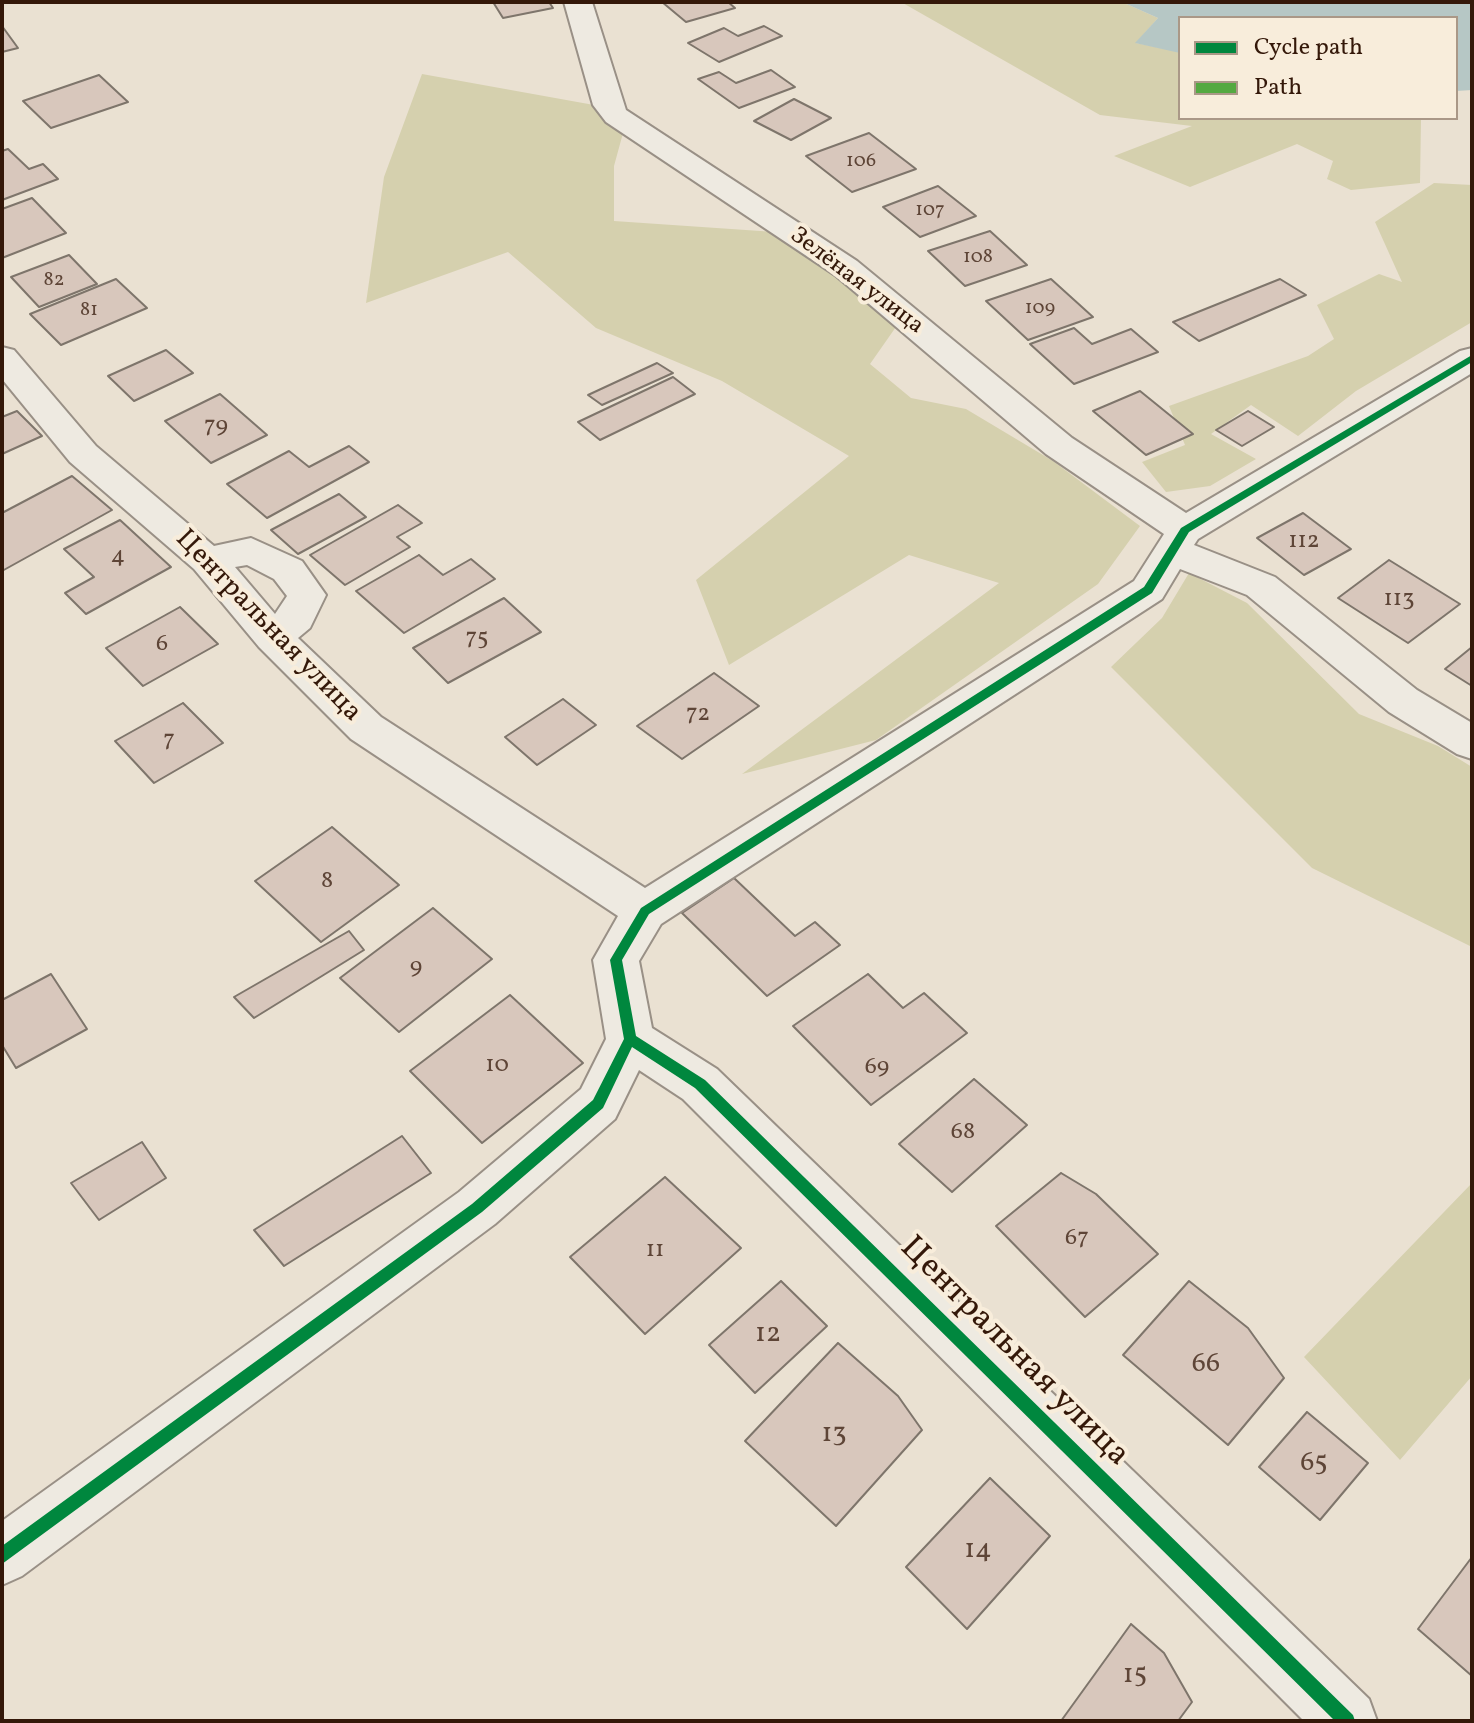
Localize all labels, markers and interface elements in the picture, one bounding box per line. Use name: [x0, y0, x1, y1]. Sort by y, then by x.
legend: [1178, 16, 1458, 120]
text: Cycle path: [1254, 31, 1363, 65]
text: Path: [1254, 71, 1302, 105]
house number: 106: [846, 150, 876, 174]
house number: 107: [915, 199, 945, 223]
street label: Зелёная улица: [783, 222, 929, 342]
house number: 108: [963, 246, 993, 270]
house number: 82: [44, 269, 64, 293]
house number: 109: [1025, 297, 1055, 321]
house number: 81: [80, 299, 98, 323]
house number: 79: [204, 414, 228, 442]
street label: Центральная улица: [167, 524, 367, 730]
house number: 112: [1288, 529, 1320, 557]
house number: 4: [111, 544, 125, 572]
house number: 113: [1384, 587, 1414, 615]
house number: 75: [465, 626, 489, 654]
house number: 6: [156, 632, 168, 660]
house number: 72: [686, 702, 710, 730]
house number: 7: [163, 728, 175, 756]
house number: 8: [321, 869, 333, 897]
house number: 9: [410, 955, 422, 983]
house number: 10: [485, 1053, 509, 1081]
house number: 69: [865, 1055, 889, 1083]
house number: 68: [951, 1120, 975, 1148]
house number: 67: [1065, 1226, 1089, 1254]
street label: Центральная улица: [889, 1229, 1137, 1477]
house number: 11: [646, 1238, 664, 1266]
house number: 12: [755, 1319, 781, 1353]
house number: 66: [1192, 1349, 1220, 1383]
house number: 13: [821, 1419, 847, 1453]
house number: 65: [1300, 1448, 1328, 1482]
house number: 14: [964, 1535, 992, 1569]
house number: 15: [1123, 1660, 1147, 1694]

